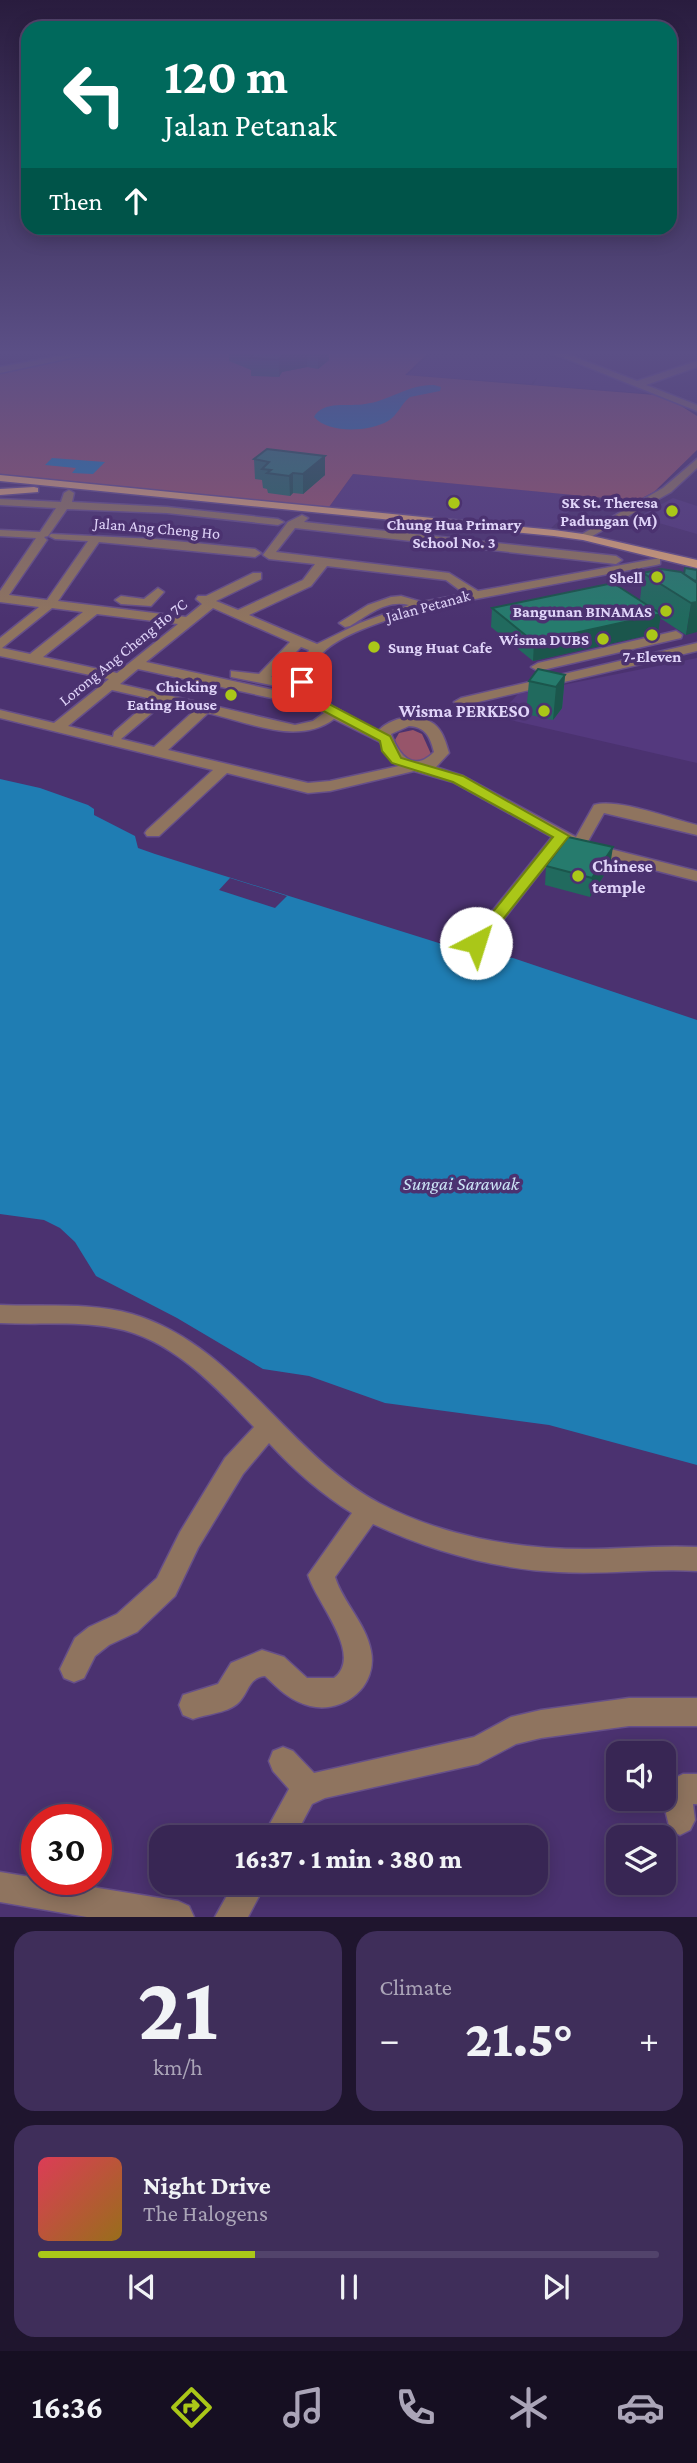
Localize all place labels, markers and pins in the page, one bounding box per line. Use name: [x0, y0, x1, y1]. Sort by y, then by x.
place label: SK St. Theresa Padungan (M): [560, 494, 658, 530]
marker: Chung Hua Primary School No. 3: [446, 495, 462, 511]
marker: SK St. Theresa Padungan (M): [664, 503, 680, 519]
place label: Chung Hua Primary School No. 3: [387, 516, 522, 551]
place label: Shell: [609, 569, 643, 586]
marker: Shell: [649, 569, 665, 585]
place label: Bangunan BINAMAS: [513, 603, 652, 620]
marker: Bangunan BINAMAS: [658, 603, 674, 619]
marker: 7-Eleven: [644, 627, 660, 643]
place label: Wisma DUBS: [498, 631, 589, 648]
marker: Wisma DUBS: [595, 631, 611, 647]
marker: Sung Huat Cafe: [366, 639, 382, 655]
place label: Sung Huat Cafe: [388, 639, 493, 656]
place label: 7-Eleven: [623, 648, 681, 665]
pin: [272, 652, 332, 712]
place label: Chicking Eating House: [127, 678, 218, 713]
marker: Chicking Eating House: [223, 687, 239, 703]
place label: Wisma PERKESO: [398, 701, 530, 721]
marker: Wisma PERKESO: [536, 703, 552, 719]
place label: Chinese temple: [592, 856, 653, 897]
marker: Chinese temple: [570, 868, 586, 884]

